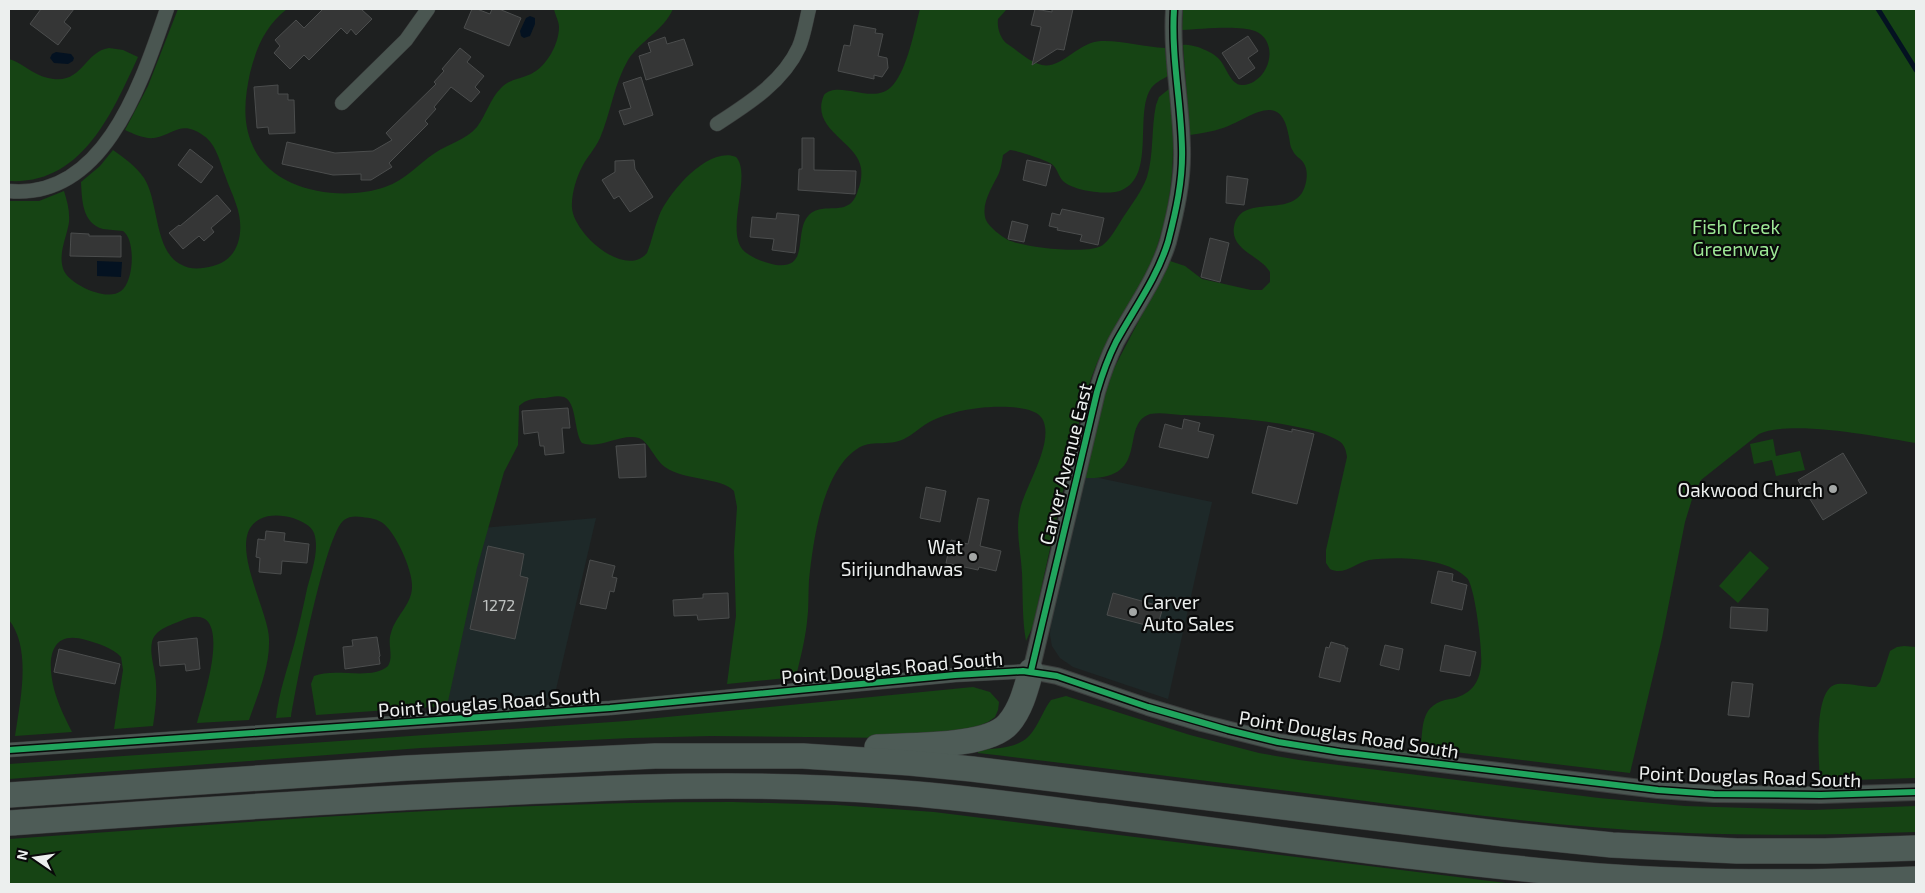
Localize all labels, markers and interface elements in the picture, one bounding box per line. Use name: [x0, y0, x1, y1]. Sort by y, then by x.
park label: Fish Creek Greenway: [1692, 215, 1780, 260]
street label: Carver Avenue East: [1034, 381, 1096, 547]
place label: Oakwood Church: [1677, 478, 1823, 501]
marker: Oakwood Church: [1827, 483, 1839, 495]
place label: Wat Sirijundhawas: [841, 535, 963, 580]
marker: Wat Sirijundhawas: [967, 551, 979, 563]
place label: Carver Auto Sales: [1143, 590, 1235, 635]
house number: 1272: [483, 595, 515, 614]
marker: Carver Auto Sales: [1127, 606, 1139, 618]
street label: Point Douglas Road South: [780, 646, 1004, 688]
street label: Point Douglas Road South: [377, 683, 601, 721]
street label: Point Douglas Road South: [1237, 705, 1461, 763]
street label: Point Douglas Road South: [1638, 761, 1862, 791]
north arrow: [10, 833, 60, 883]
text: N: [12, 848, 31, 862]

